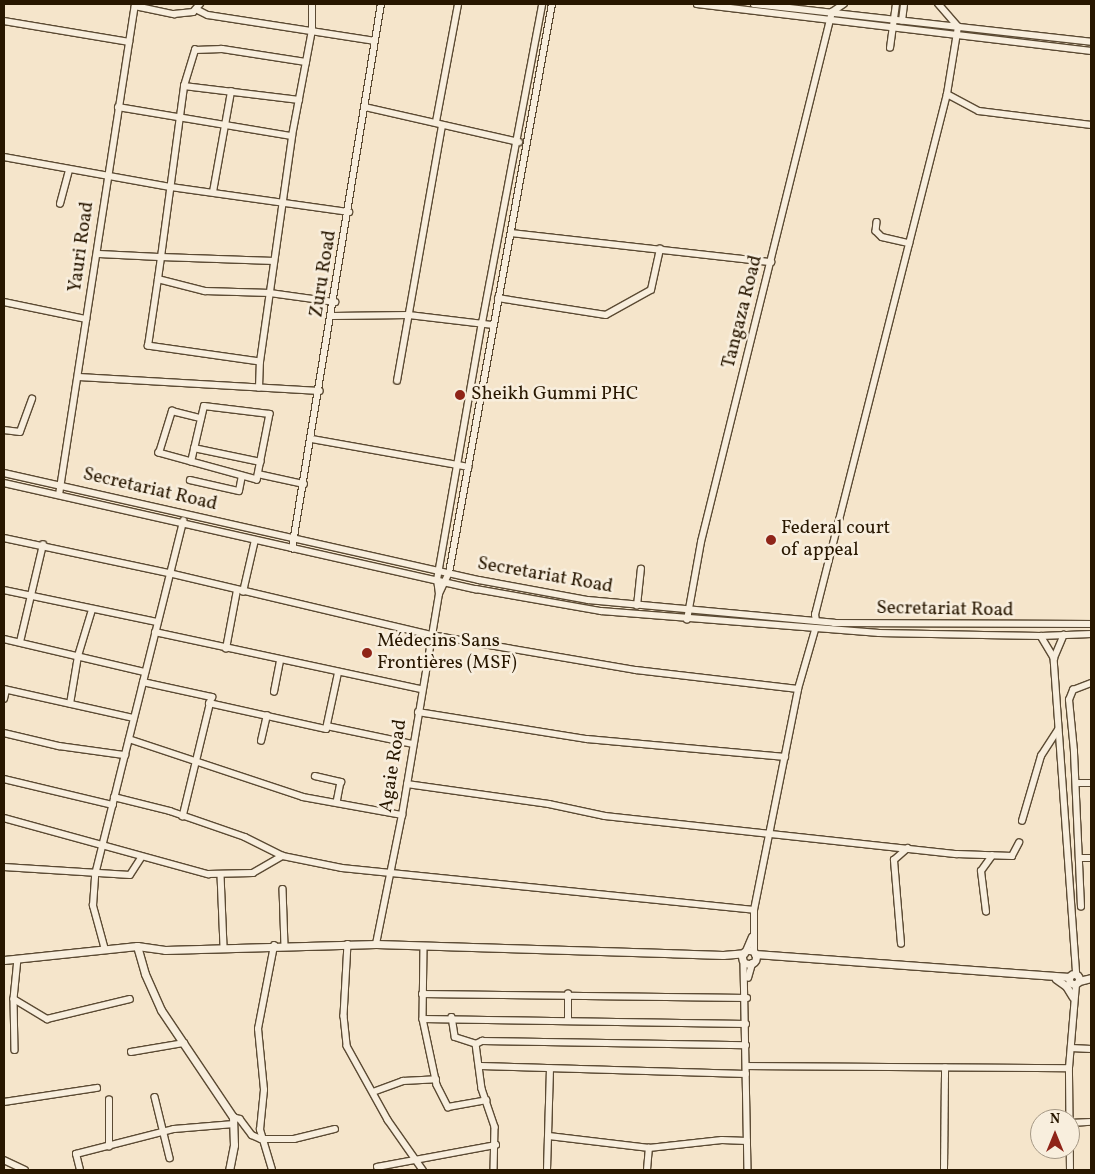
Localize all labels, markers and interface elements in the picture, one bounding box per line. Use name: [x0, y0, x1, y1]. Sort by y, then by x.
street label: Yauri Road: [64, 200, 100, 294]
street label: Zuru Road: [306, 229, 342, 319]
street label: Tangaza Road: [718, 253, 768, 371]
place label: Sheikh Gummi PHC: [471, 384, 639, 406]
marker: Sheikh Gummi PHC: [453, 388, 467, 402]
street label: Secretariat Road: [81, 463, 219, 517]
place label: Federal court of appeal: [781, 518, 890, 562]
marker: Federal court of appeal: [765, 534, 777, 546]
street label: Secretariat Road: [475, 553, 615, 599]
street label: Secretariat Road: [876, 597, 1014, 623]
place label: Médecins Sans Frontières (MSF): [377, 631, 517, 675]
marker: Médecins Sans Frontières (MSF): [361, 647, 373, 659]
street label: Agaie Road: [375, 718, 413, 814]
north arrow: [1030, 1109, 1080, 1159]
text: N: [1050, 1110, 1060, 1129]

